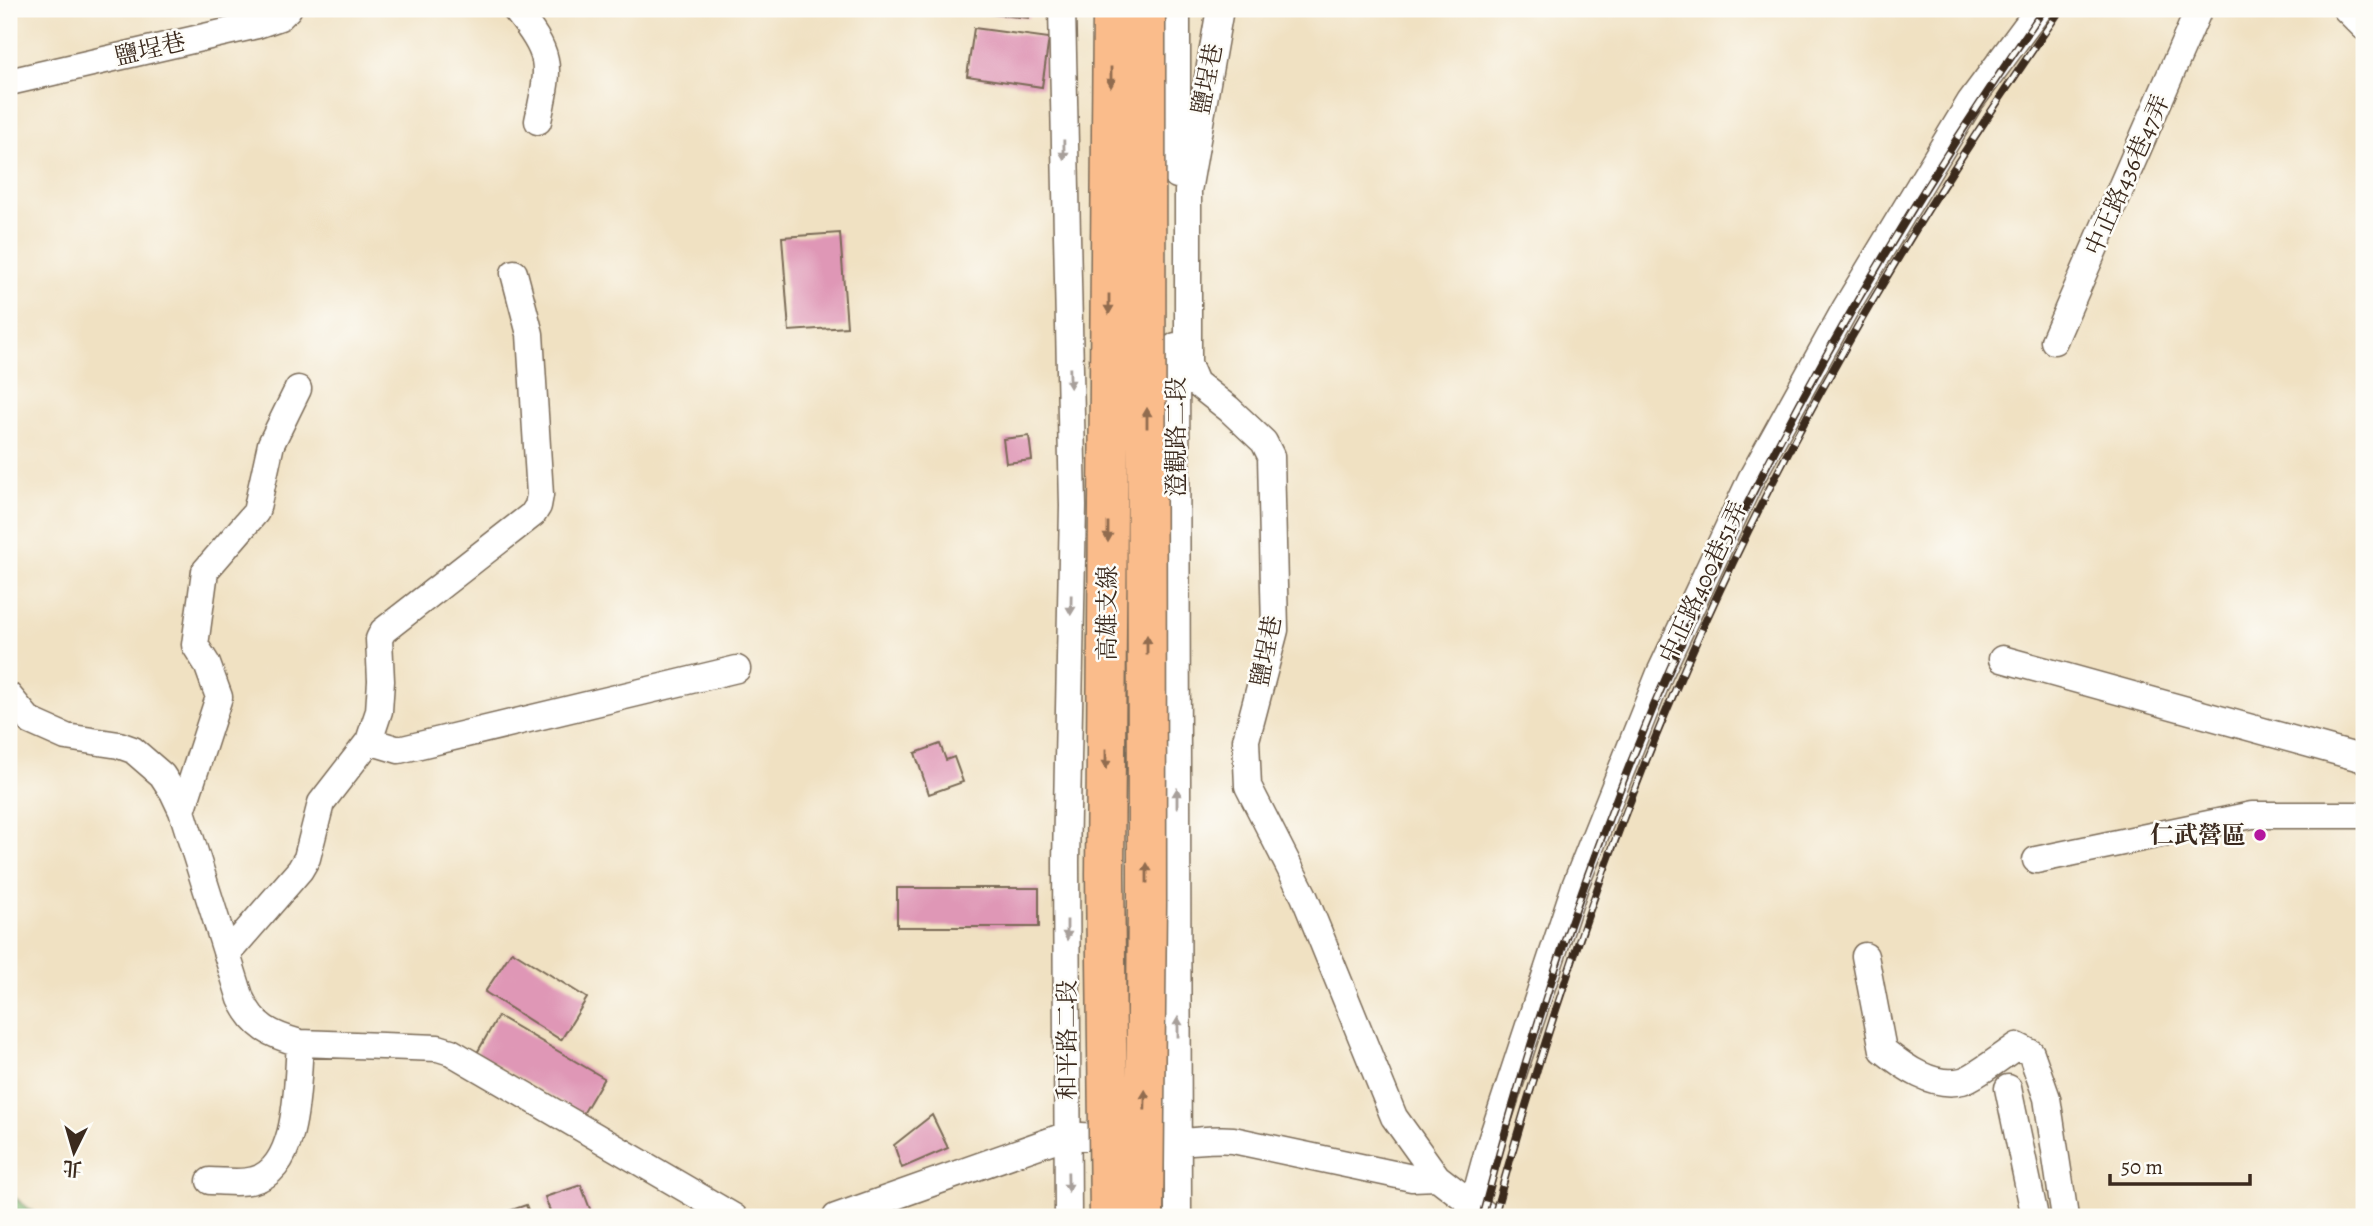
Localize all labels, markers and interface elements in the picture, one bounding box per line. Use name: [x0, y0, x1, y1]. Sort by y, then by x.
street label: 鹽埕巷: [111, 25, 189, 73]
street label: 鹽埕巷: [1184, 41, 1230, 117]
one-way arrow: [1105, 66, 1117, 88]
street label: 中正路436巷47弄: [2077, 90, 2177, 260]
one-way arrow: [1059, 140, 1070, 162]
one-way arrow: [1103, 294, 1115, 316]
one-way arrow: [1064, 367, 1075, 389]
street label: 澄觀路二段: [1160, 377, 1192, 497]
one-way arrow: [1141, 406, 1153, 428]
street label: 中正路400巷51弄: [1652, 496, 1754, 668]
one-way arrow: [1102, 521, 1114, 543]
street label: 高雄支線: [1091, 565, 1123, 661]
one-way arrow: [1065, 595, 1077, 617]
street label: 鹽埕巷: [1243, 613, 1289, 689]
one-way arrow: [1141, 634, 1153, 656]
one-way arrow: [1100, 749, 1112, 771]
one-way arrow: [1171, 786, 1183, 808]
place label: 仁武營區: [2150, 819, 2246, 851]
marker: 仁武營區: [2252, 827, 2268, 843]
one-way arrow: [1141, 861, 1153, 883]
one-way arrow: [1061, 919, 1073, 941]
street label: 和平路二段: [1051, 980, 1083, 1100]
one-way arrow: [1172, 1015, 1184, 1037]
one-way arrow: [1139, 1089, 1151, 1111]
north arrow: [38, 1118, 108, 1188]
scale bar: [2110, 1142, 2250, 1186]
text: 50 m: [2121, 1153, 2163, 1181]
text: 北: [62, 1154, 83, 1182]
one-way arrow: [1062, 1171, 1074, 1193]

